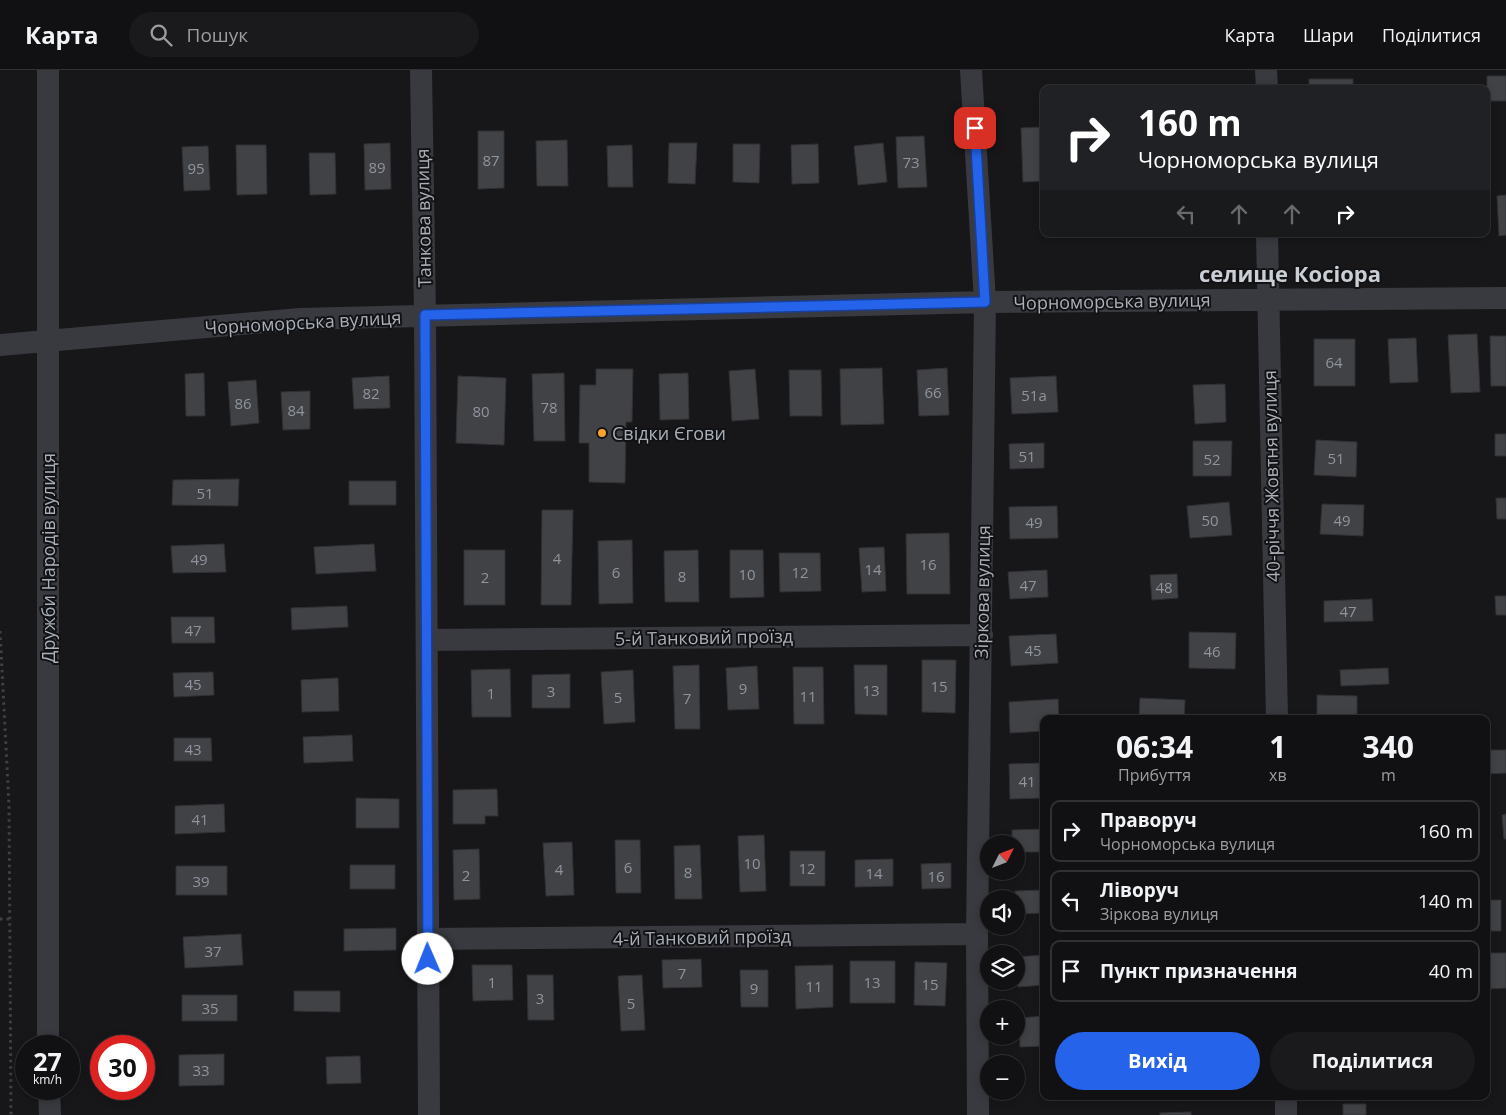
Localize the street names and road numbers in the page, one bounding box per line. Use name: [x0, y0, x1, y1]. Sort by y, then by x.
street label: Танкова вулиця: [410, 148, 436, 288]
street label: Чорноморська вулиця: [1013, 287, 1211, 315]
street label: Чорноморська вулиця: [204, 305, 402, 339]
street label: 40-річчя Жовтня вулиця: [1257, 370, 1285, 582]
street label: Дружби Народів вулиця: [36, 453, 60, 663]
street label: Зіркова вулиця: [969, 525, 995, 659]
street label: 5-й Танковий проїзд: [615, 623, 793, 651]
street label: 4-й Танковий проїзд: [613, 923, 791, 951]

